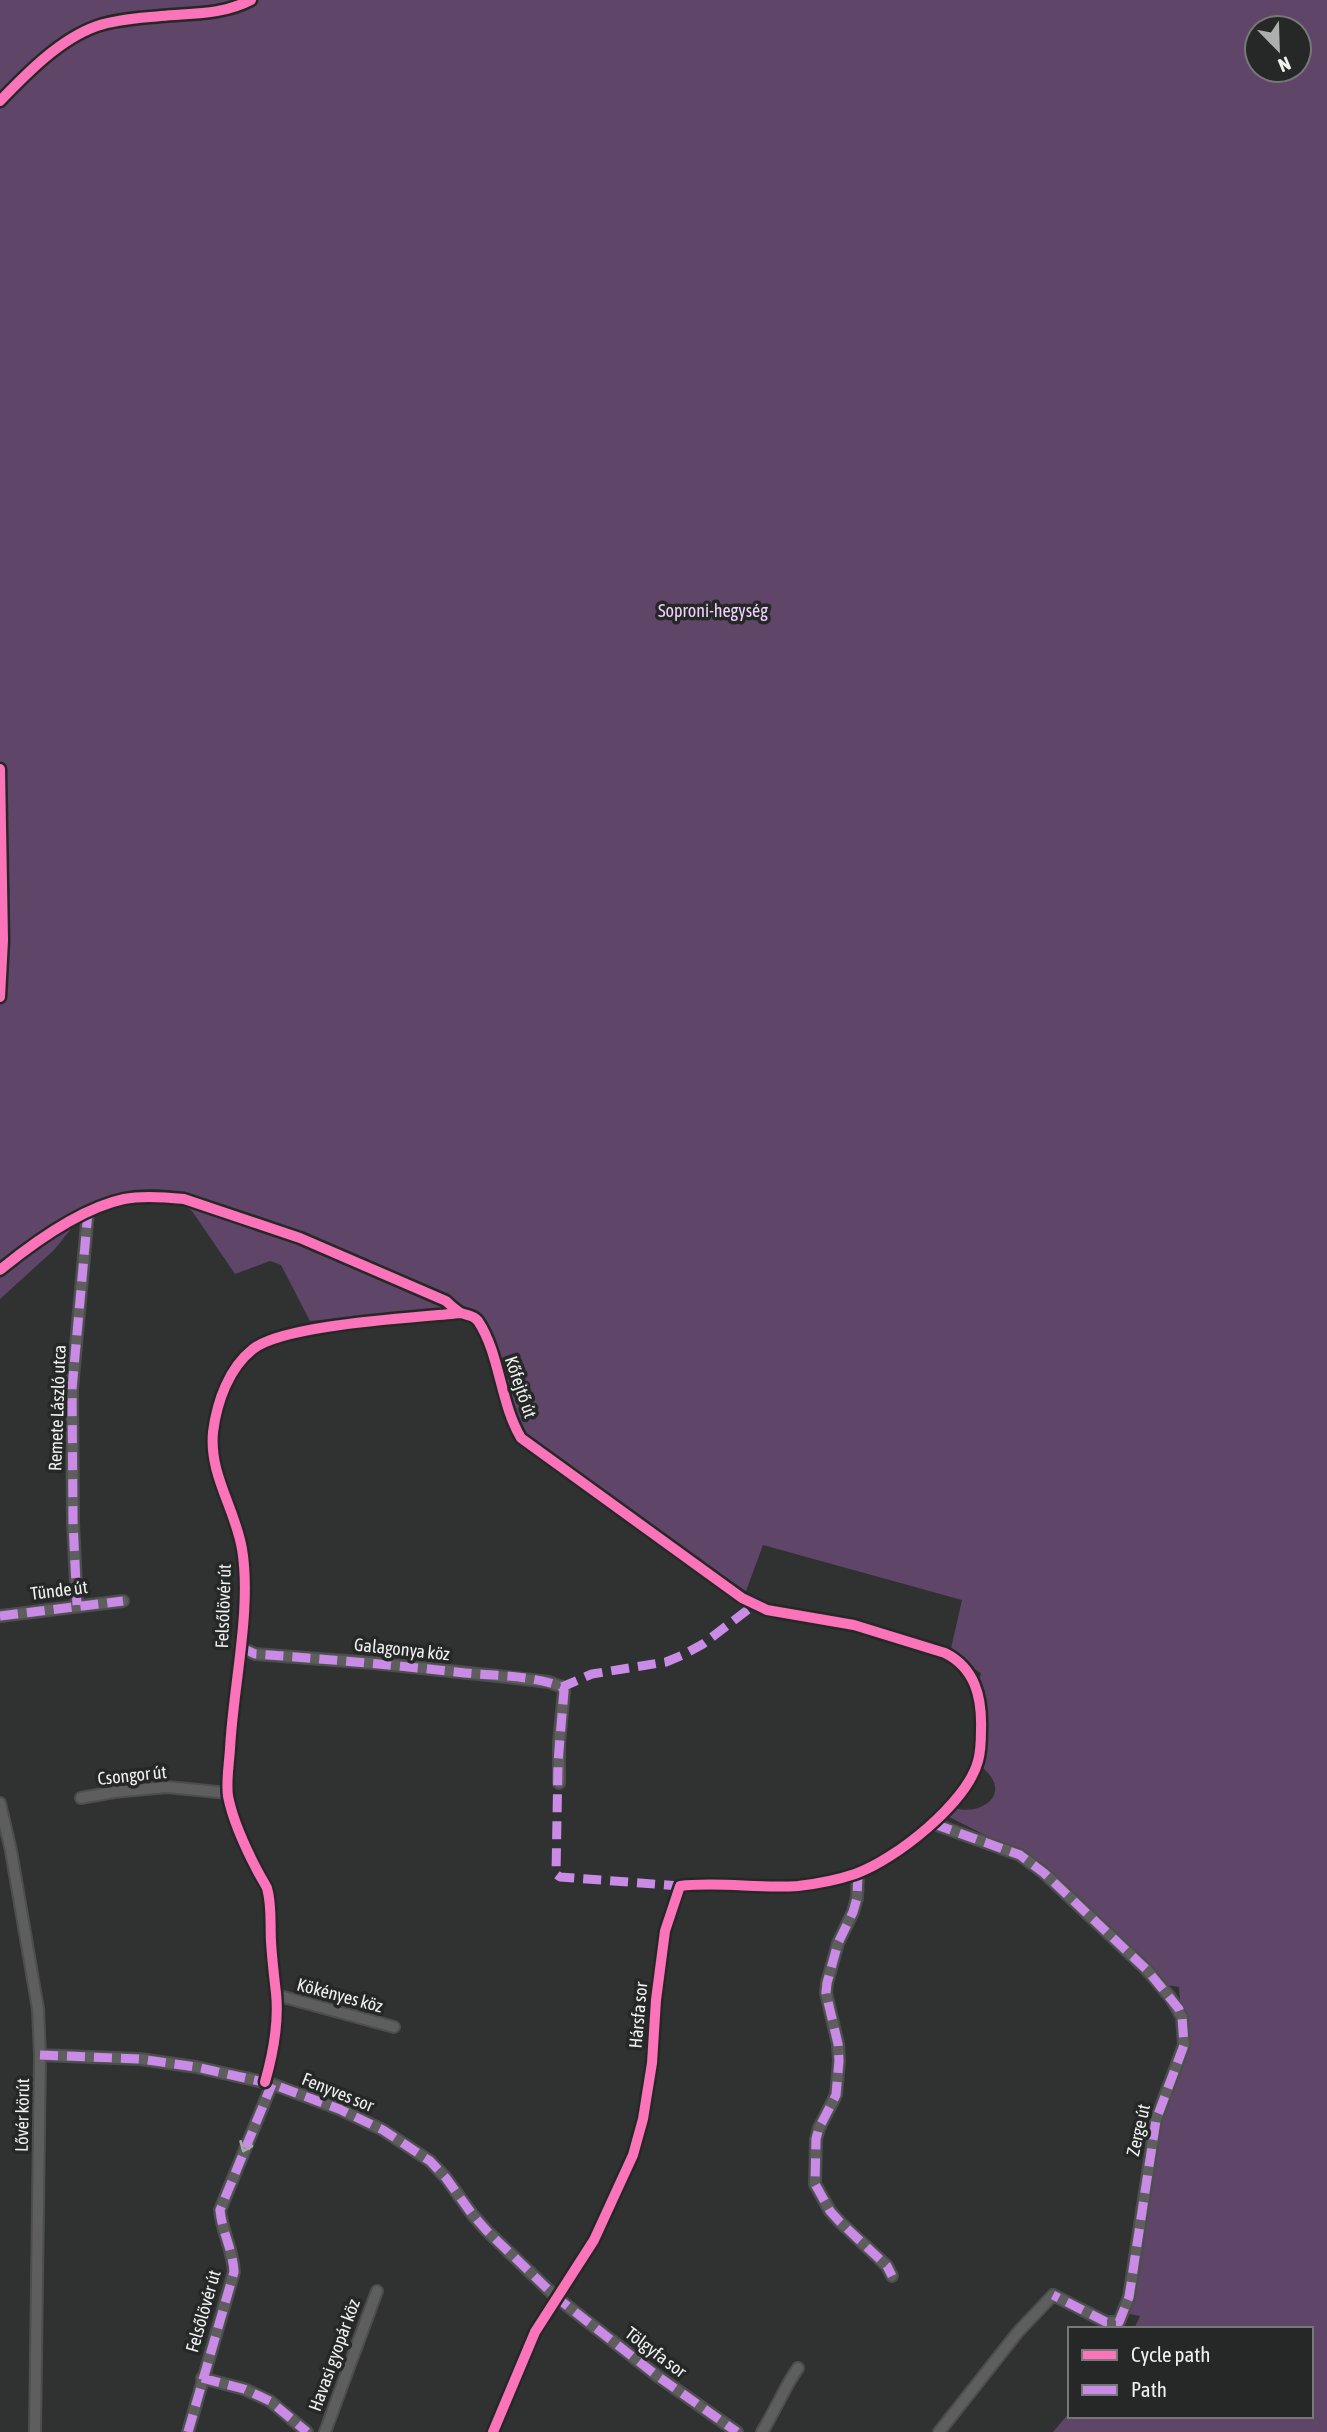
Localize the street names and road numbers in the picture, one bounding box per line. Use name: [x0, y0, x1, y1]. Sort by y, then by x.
street label: Remete László utca: [44, 1344, 70, 1472]
street label: Kőfejtő út: [501, 1353, 541, 1421]
street label: Felsőlövér út: [211, 1563, 235, 1649]
street label: Tünde út: [29, 1576, 89, 1604]
street label: Galagonya köz: [353, 1634, 451, 1665]
street label: Csongor út: [97, 1761, 167, 1789]
street label: Kökényes köz: [295, 1973, 386, 2017]
street label: Hársfa sor: [625, 1980, 651, 2049]
street label: Fenyves sor: [299, 2068, 378, 2116]
street label: Lővér körút: [11, 2078, 33, 2152]
street label: Zerge út: [1122, 2102, 1154, 2158]
street label: Felsőlövér út: [181, 2267, 225, 2355]
street label: Havasi gyopár köz: [304, 2296, 364, 2414]
street label: Tölgyfa sor: [621, 2322, 691, 2382]

